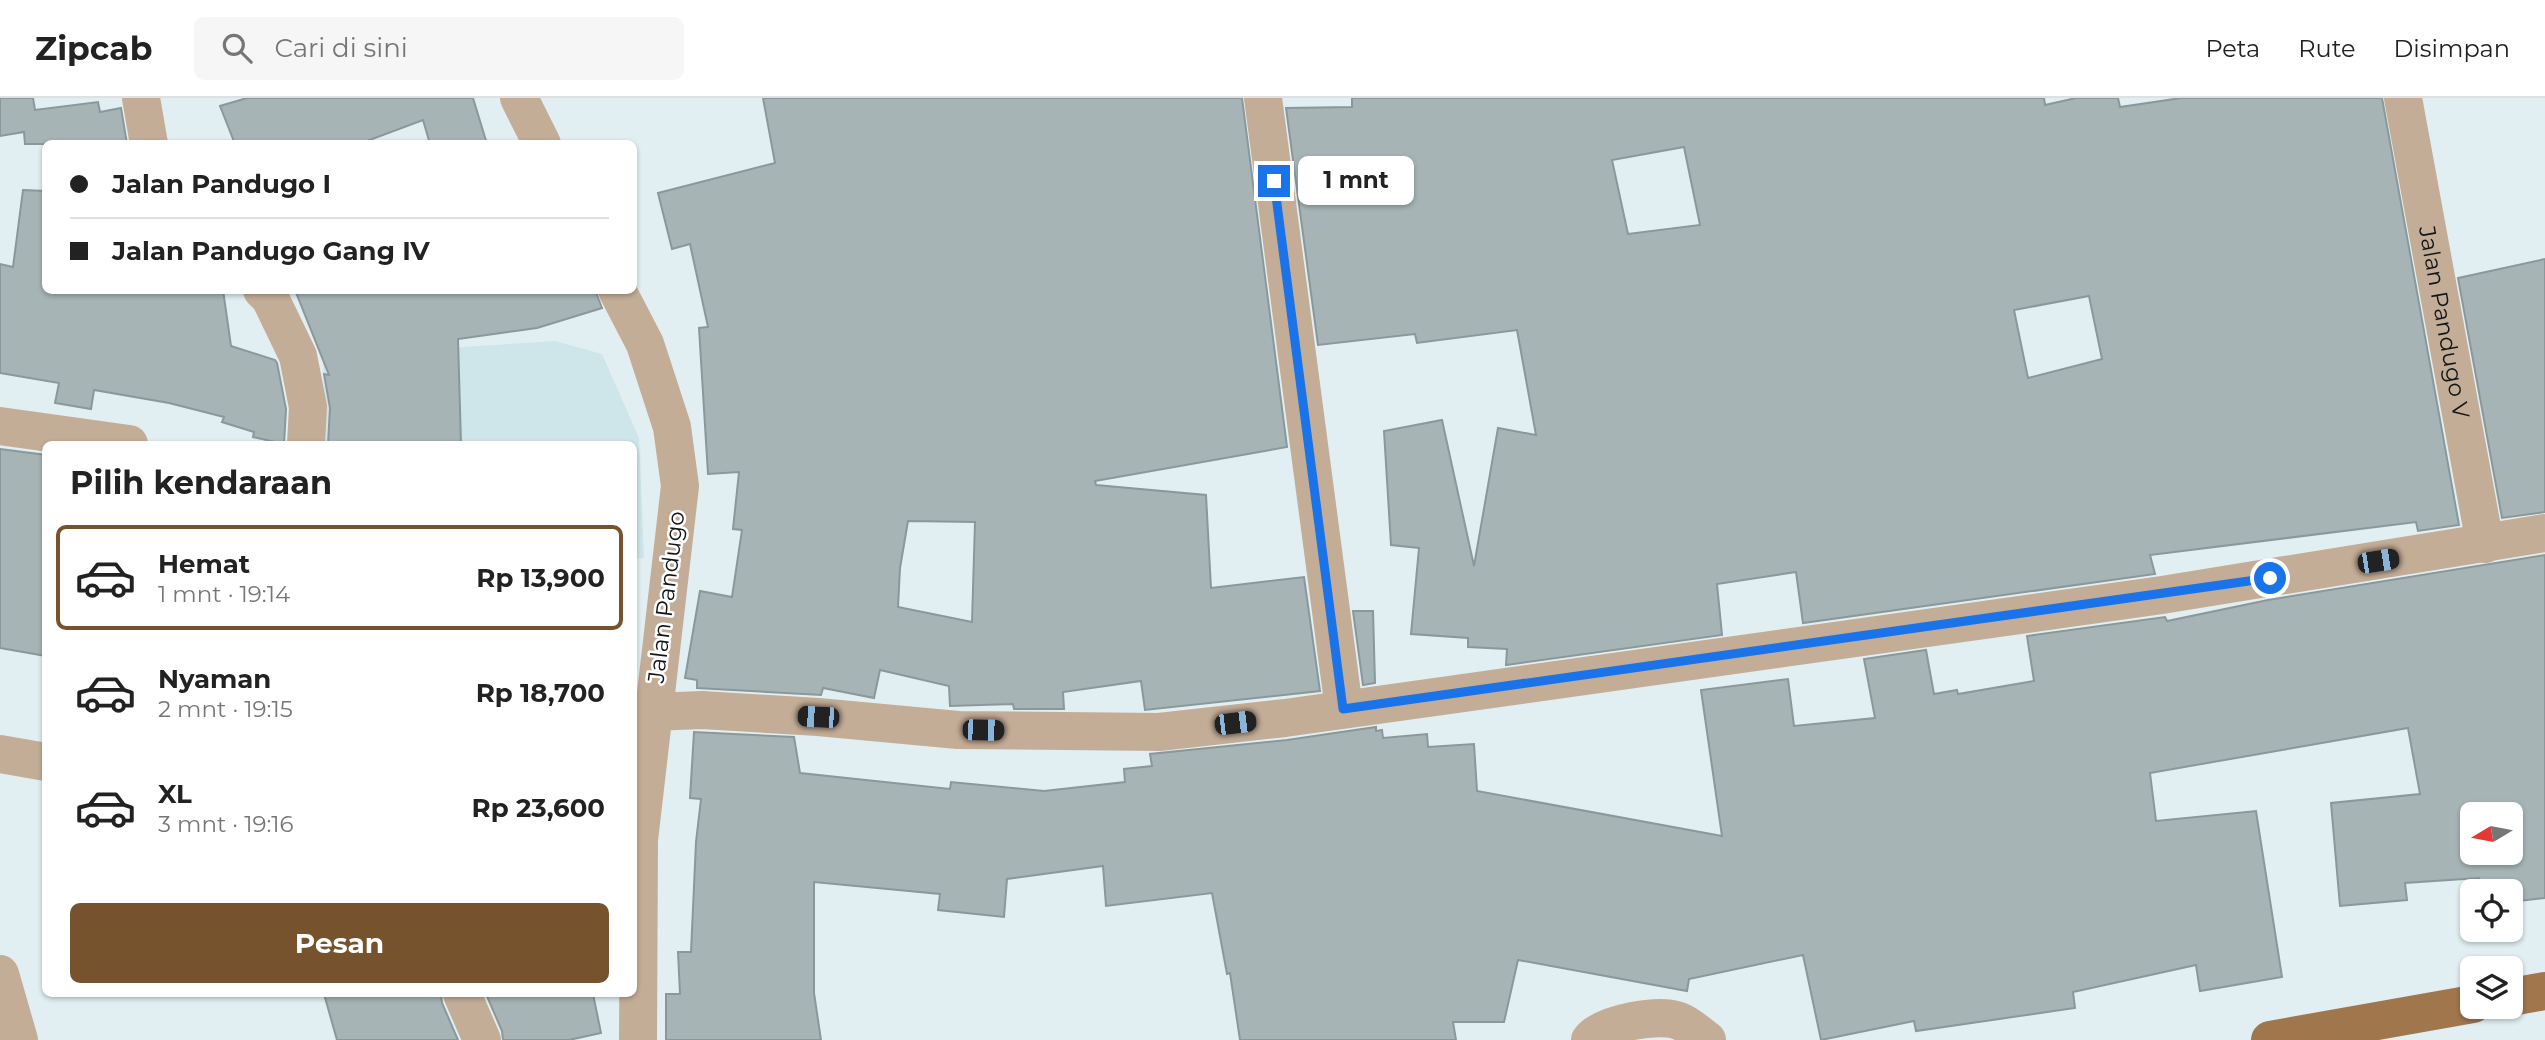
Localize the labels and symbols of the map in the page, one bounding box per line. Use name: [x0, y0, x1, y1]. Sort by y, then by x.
callout: 1 mnt: [1298, 156, 1414, 206]
route end: [1258, 165, 1290, 197]
street label: Jalan Pandugo V: [2413, 223, 2476, 422]
street label: Jalan Pandugo: [641, 509, 690, 686]
car: [2356, 547, 2401, 575]
route start: [2254, 562, 2286, 594]
car: [797, 705, 840, 729]
car: [1213, 710, 1258, 736]
car: [962, 719, 1005, 741]
north arrow: [2460, 802, 2524, 864]

